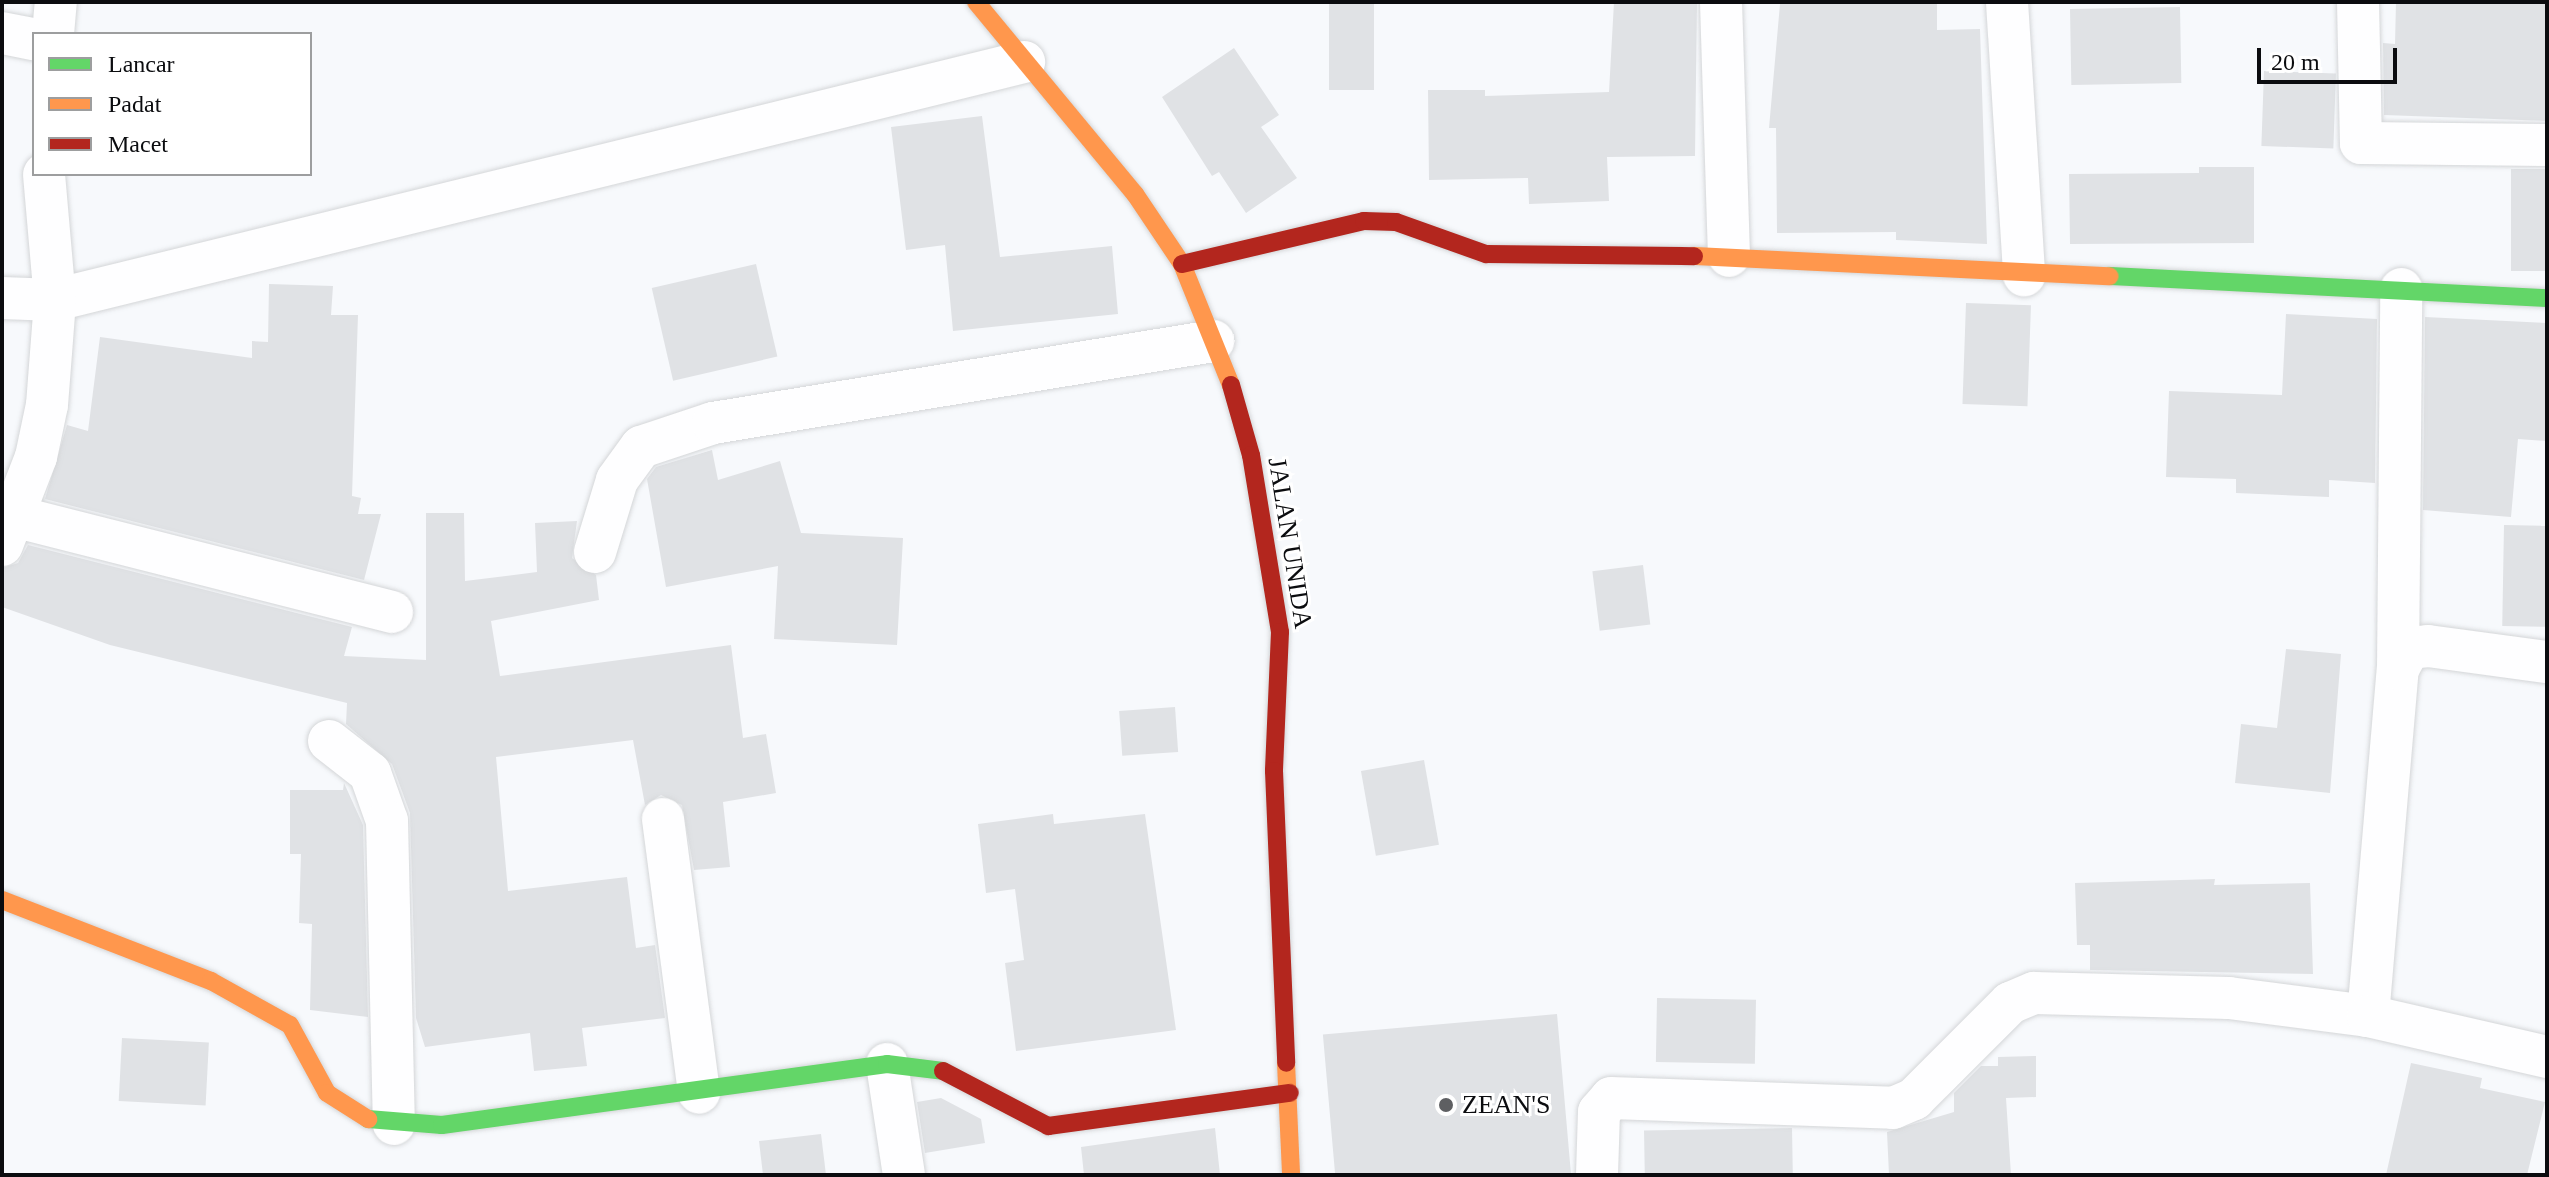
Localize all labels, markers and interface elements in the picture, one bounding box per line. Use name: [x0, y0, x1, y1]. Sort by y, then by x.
legend: [32, 32, 312, 176]
scale bar: [2261, 32, 2401, 82]
text: 20 m: [2271, 49, 2320, 75]
text: Lancar: [108, 51, 175, 77]
text: Padat: [108, 91, 161, 117]
text: Macet: [108, 131, 168, 157]
street label: JALAN UNIDA: [1261, 455, 1319, 631]
place label: ZEAN'S: [1462, 1089, 1550, 1121]
marker: ZEAN'S: [1437, 1096, 1455, 1114]

